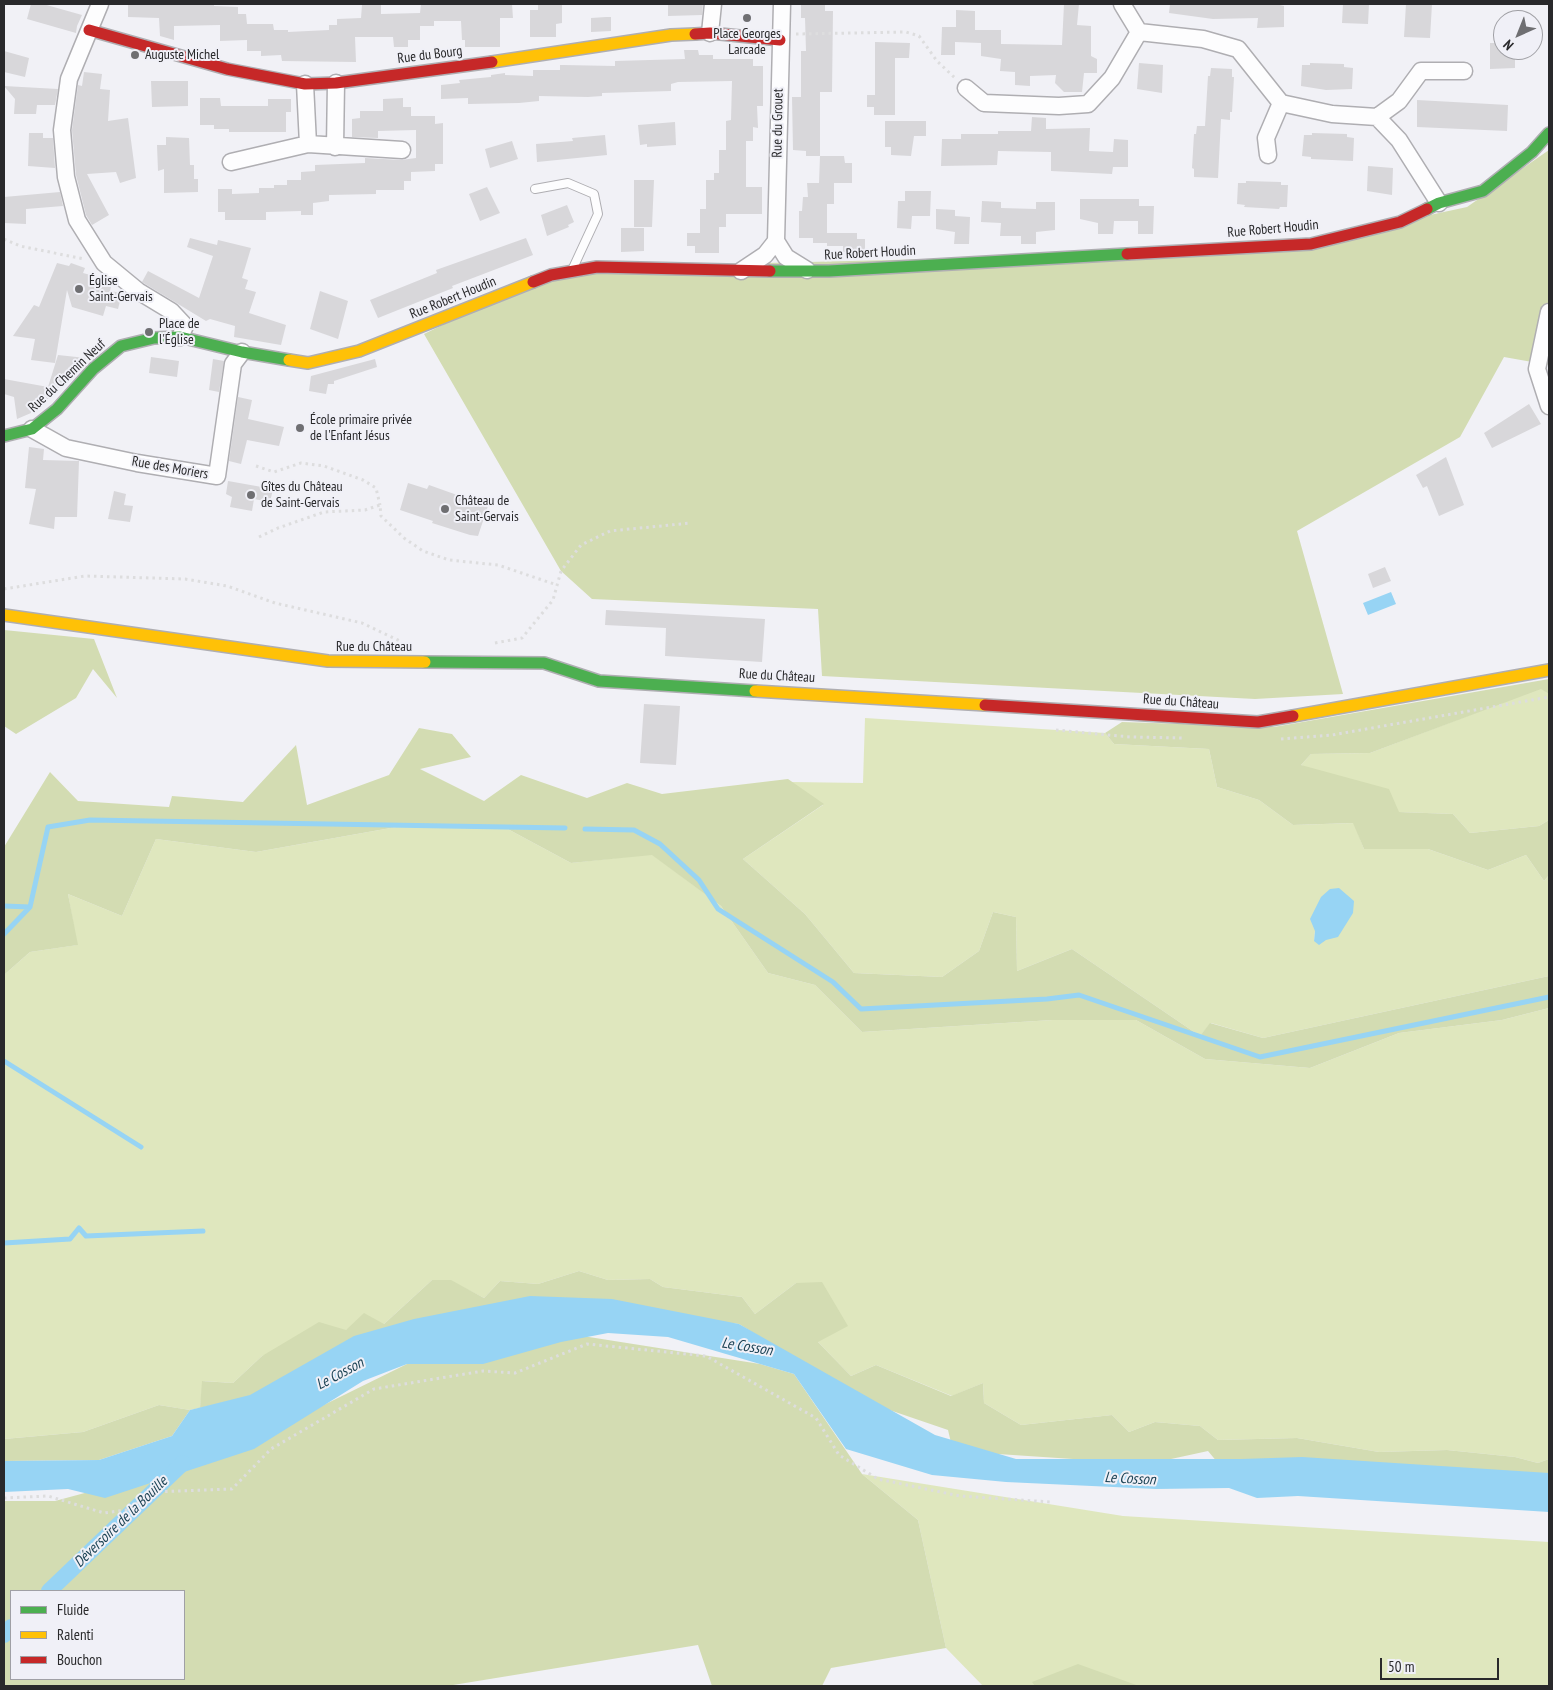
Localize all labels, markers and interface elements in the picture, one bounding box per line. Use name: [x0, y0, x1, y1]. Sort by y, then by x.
north arrow: [1493, 10, 1543, 60]
marker: Place Georges Larcade: [741, 12, 753, 24]
place label: Place Georges Larcade: [713, 26, 781, 58]
text: N: [1499, 36, 1517, 54]
street label: Rue du Bourg: [397, 43, 463, 67]
place label: Auguste Michel: [145, 47, 219, 63]
marker: Auguste Michel: [129, 49, 141, 61]
street label: Rue du Grouet: [769, 88, 787, 158]
street label: Rue Robert Houdin: [1227, 217, 1319, 241]
street label: Rue Robert Houdin: [824, 242, 916, 264]
place label: Église Saint-Gervais: [89, 273, 153, 306]
street label: Rue Robert Houdin: [407, 273, 499, 323]
marker: Église Saint-Gervais: [73, 283, 85, 295]
place label: Place de l'Église: [159, 316, 200, 348]
marker: Place de l'Église: [143, 326, 155, 338]
street label: Rue du Chemin Neuf: [25, 336, 109, 416]
place label: École primaire privée de l'Enfant Jésus: [310, 412, 412, 444]
marker: École primaire privée de l'Enfant Jésus: [294, 422, 306, 434]
street label: Rue des Moriers: [130, 453, 210, 483]
place label: Gîtes du Château de Saint-Gervais: [261, 479, 343, 512]
marker: Gîtes du Château de Saint-Gervais: [245, 489, 257, 501]
place label: Château de Saint-Gervais: [455, 493, 519, 526]
marker: Château de Saint-Gervais: [439, 503, 451, 515]
street label: Rue du Château: [336, 639, 412, 655]
street label: Rue du Château: [739, 666, 815, 686]
street label: Rue du Château: [1142, 691, 1220, 713]
water label: Le Cosson: [720, 1334, 774, 1360]
water label: Le Cosson: [313, 1354, 367, 1394]
water label: Le Cosson: [1104, 1469, 1156, 1489]
water label: Déversoire de la Bouille: [70, 1473, 172, 1571]
legend: [10, 1590, 185, 1680]
text: Fluide: [57, 1600, 89, 1619]
text: Ralenti: [57, 1625, 94, 1644]
scale bar: [1383, 1648, 1502, 1680]
text: Bouchon: [57, 1650, 102, 1669]
text: 50 m: [1388, 1657, 1414, 1676]

